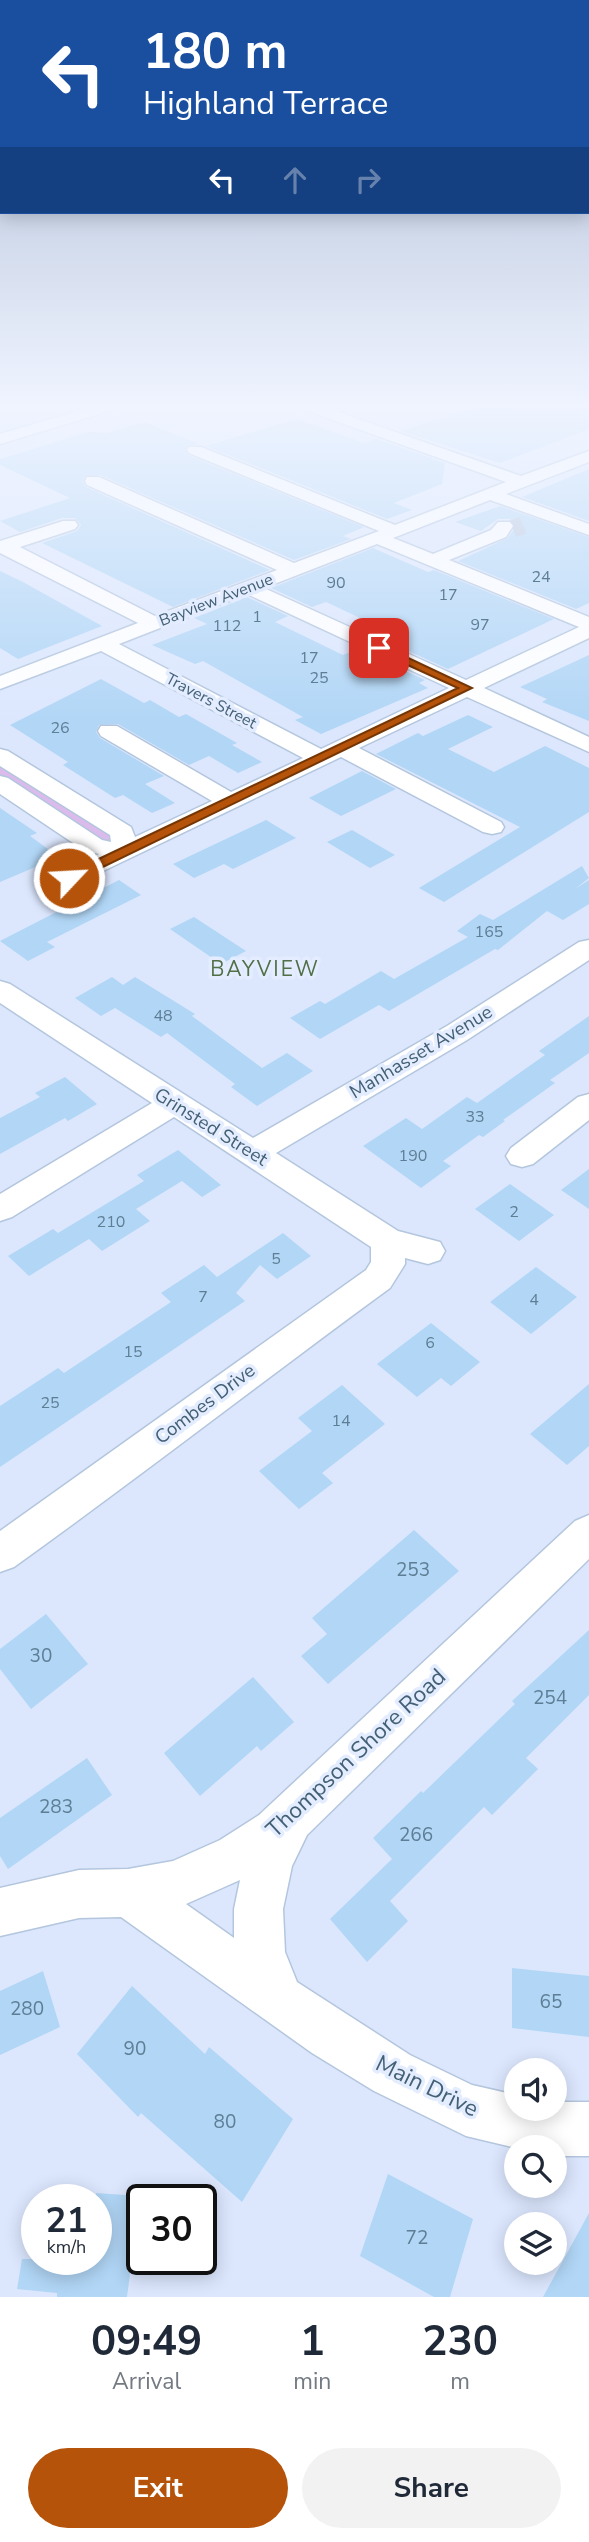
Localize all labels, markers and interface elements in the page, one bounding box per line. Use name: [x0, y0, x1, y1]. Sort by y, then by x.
text: 180 m: [143, 18, 287, 85]
icon: left: [28, 28, 119, 119]
text: Highland Terrace: [143, 82, 388, 125]
icon: left: [203, 161, 241, 199]
icon: ahead: [276, 161, 314, 199]
icon: right: [349, 161, 387, 199]
house number: 24: [531, 566, 551, 588]
street label: Bayview Avenue: [156, 568, 276, 632]
house number: 90: [326, 572, 346, 594]
house number: 17: [438, 584, 458, 606]
house number: 1: [252, 606, 262, 628]
house number: 97: [470, 614, 490, 636]
house number: 112: [213, 615, 241, 637]
pin: [349, 618, 409, 678]
icon: arrive: [360, 629, 398, 667]
house number: 17: [299, 647, 319, 669]
house number: 25: [309, 667, 329, 689]
street label: Travers Street: [162, 668, 261, 734]
house number: 26: [50, 717, 70, 739]
position arrow: [32, 841, 106, 915]
house number: 165: [475, 921, 503, 943]
district label: BAYVIEW: [210, 955, 320, 983]
street label: Manhasset Avenue: [345, 999, 497, 1105]
house number: 48: [153, 1005, 173, 1027]
street label: Grinsted Street: [149, 1082, 273, 1172]
house number: 33: [465, 1106, 485, 1128]
house number: 190: [399, 1145, 427, 1167]
house number: 2: [509, 1201, 519, 1223]
house number: 210: [97, 1211, 125, 1233]
house number: 5: [271, 1248, 281, 1270]
house number: 7: [198, 1286, 208, 1308]
house number: 4: [529, 1289, 539, 1311]
house number: 6: [425, 1332, 435, 1354]
house number: 15: [123, 1341, 143, 1363]
street label: Combes Drive: [150, 1358, 260, 1450]
house number: 25: [40, 1392, 60, 1414]
house number: 14: [331, 1410, 351, 1432]
house number: 253: [396, 1557, 430, 1583]
house number: 30: [30, 1643, 52, 1669]
street label: Thompson Shore Road: [259, 1661, 453, 1845]
house number: 254: [533, 1685, 567, 1711]
house number: 283: [39, 1794, 73, 1820]
house number: 266: [399, 1822, 433, 1848]
house number: 65: [540, 1989, 562, 2015]
house number: 280: [10, 1996, 44, 2022]
house number: 90: [124, 2036, 146, 2062]
street label: Main Drive: [370, 2048, 484, 2124]
map controls: [504, 2058, 567, 2275]
button: sound: [504, 2058, 567, 2121]
house number: 80: [214, 2109, 236, 2135]
button: search: [504, 2135, 567, 2198]
speed limit sign: 30: [126, 2184, 217, 2275]
text: 21: [45, 2197, 88, 2244]
button: layers: [504, 2212, 567, 2275]
house number: 72: [406, 2225, 428, 2251]
text: km/h: [47, 2235, 86, 2259]
text: 09:49: [91, 2313, 202, 2370]
text: 1: [300, 2313, 325, 2370]
text: 230: [422, 2313, 498, 2370]
text: Arrival: [112, 2366, 181, 2397]
text: min: [293, 2366, 331, 2397]
text: m: [450, 2366, 470, 2397]
button: Exit: [28, 2448, 288, 2528]
button: Share: [302, 2448, 561, 2528]

